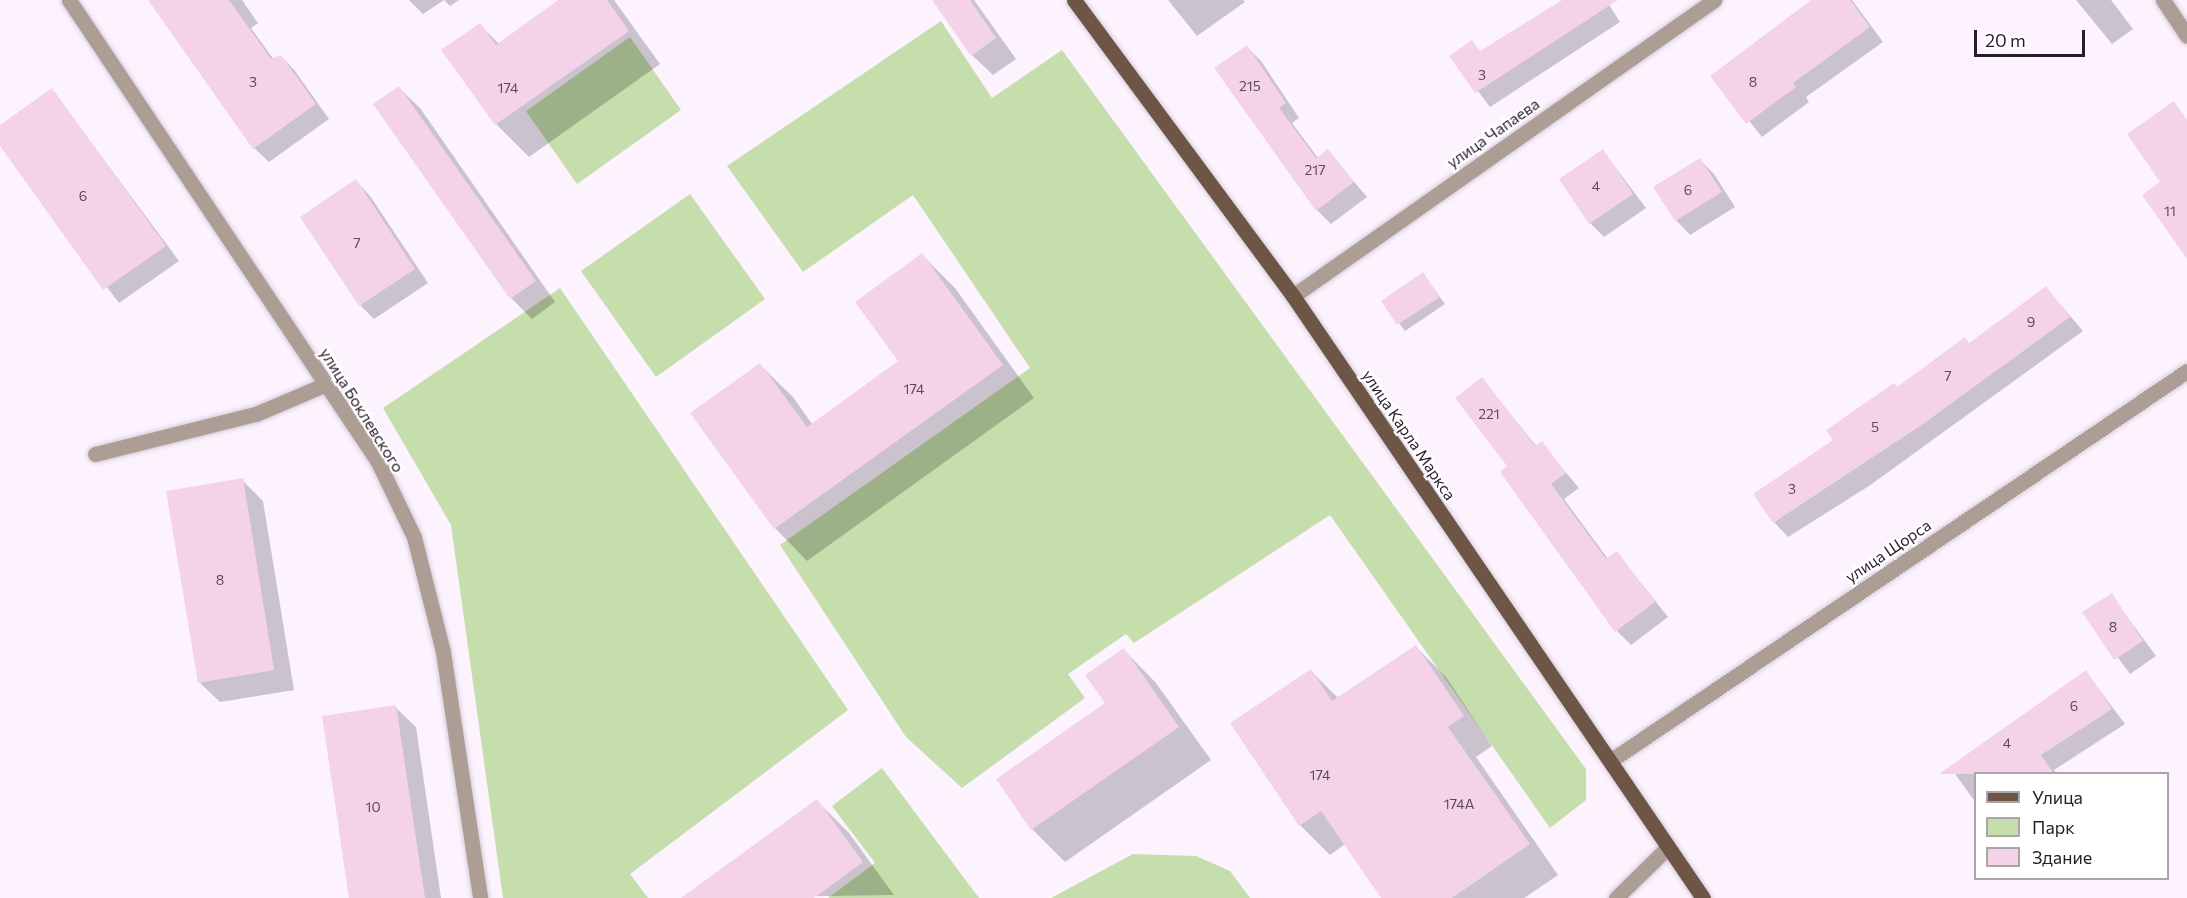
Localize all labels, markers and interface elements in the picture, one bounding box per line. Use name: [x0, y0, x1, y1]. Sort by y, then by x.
scale bar: [1977, 18, 2088, 56]
text: 20 m: [1985, 29, 2026, 51]
house number: 3: [1478, 67, 1486, 83]
house number: 3: [249, 74, 257, 90]
house number: 8: [1749, 74, 1757, 90]
house number: 215: [1239, 78, 1261, 94]
house number: 174: [498, 80, 518, 96]
street label: улица Чапаева: [1443, 94, 1543, 172]
house number: 217: [1304, 162, 1326, 178]
house number: 4: [1592, 178, 1600, 194]
house number: 6: [1684, 182, 1692, 198]
house number: 6: [79, 188, 87, 204]
house number: 11: [2164, 203, 2176, 219]
house number: 7: [353, 235, 361, 251]
house number: 9: [2027, 314, 2035, 330]
street label: улица Боклевского: [316, 344, 408, 476]
street label: улица Карла Маркса: [1358, 366, 1460, 504]
house number: 7: [1944, 368, 1952, 384]
house number: 174: [904, 381, 924, 397]
house number: 221: [1478, 406, 1500, 422]
house number: 5: [1871, 419, 1879, 435]
house number: 3: [1788, 481, 1796, 497]
street label: улица Щорса: [1842, 515, 1934, 587]
house number: 8: [216, 572, 224, 588]
house number: 8: [2109, 619, 2117, 635]
house number: 6: [2070, 698, 2078, 714]
house number: 4: [2003, 735, 2011, 751]
house number: 174: [1310, 767, 1330, 783]
legend: [1974, 772, 2169, 880]
text: Улица: [2032, 786, 2083, 808]
house number: 174А: [1444, 796, 1474, 812]
house number: 10: [365, 799, 381, 815]
text: Парк: [2032, 816, 2075, 838]
text: Здание: [2032, 846, 2092, 868]

